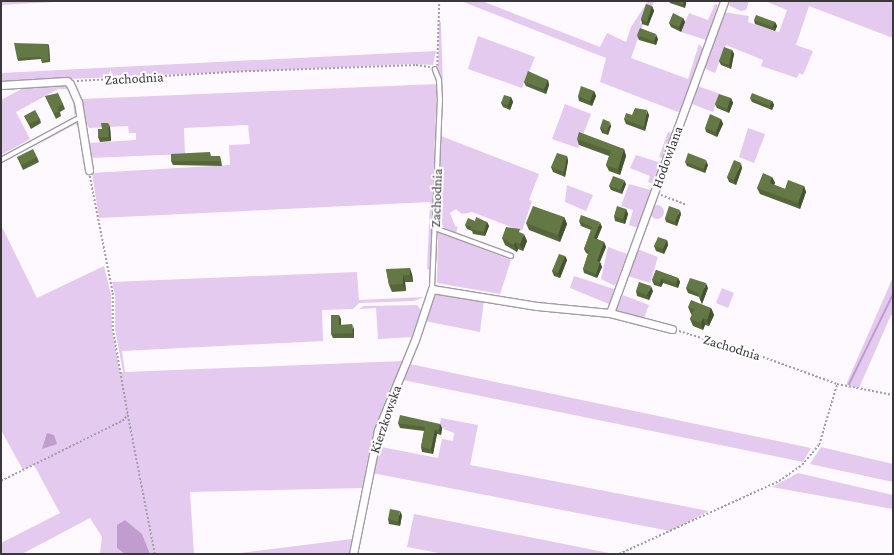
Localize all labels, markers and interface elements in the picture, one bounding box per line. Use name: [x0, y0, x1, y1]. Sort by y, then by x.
street label: Zachodnia: [104, 68, 164, 88]
street label: Hodowlana: [648, 124, 686, 190]
street label: Zachodnia: [427, 168, 445, 228]
street label: Zachodnia: [701, 330, 763, 364]
street label: Kierzkowska: [366, 383, 404, 455]

